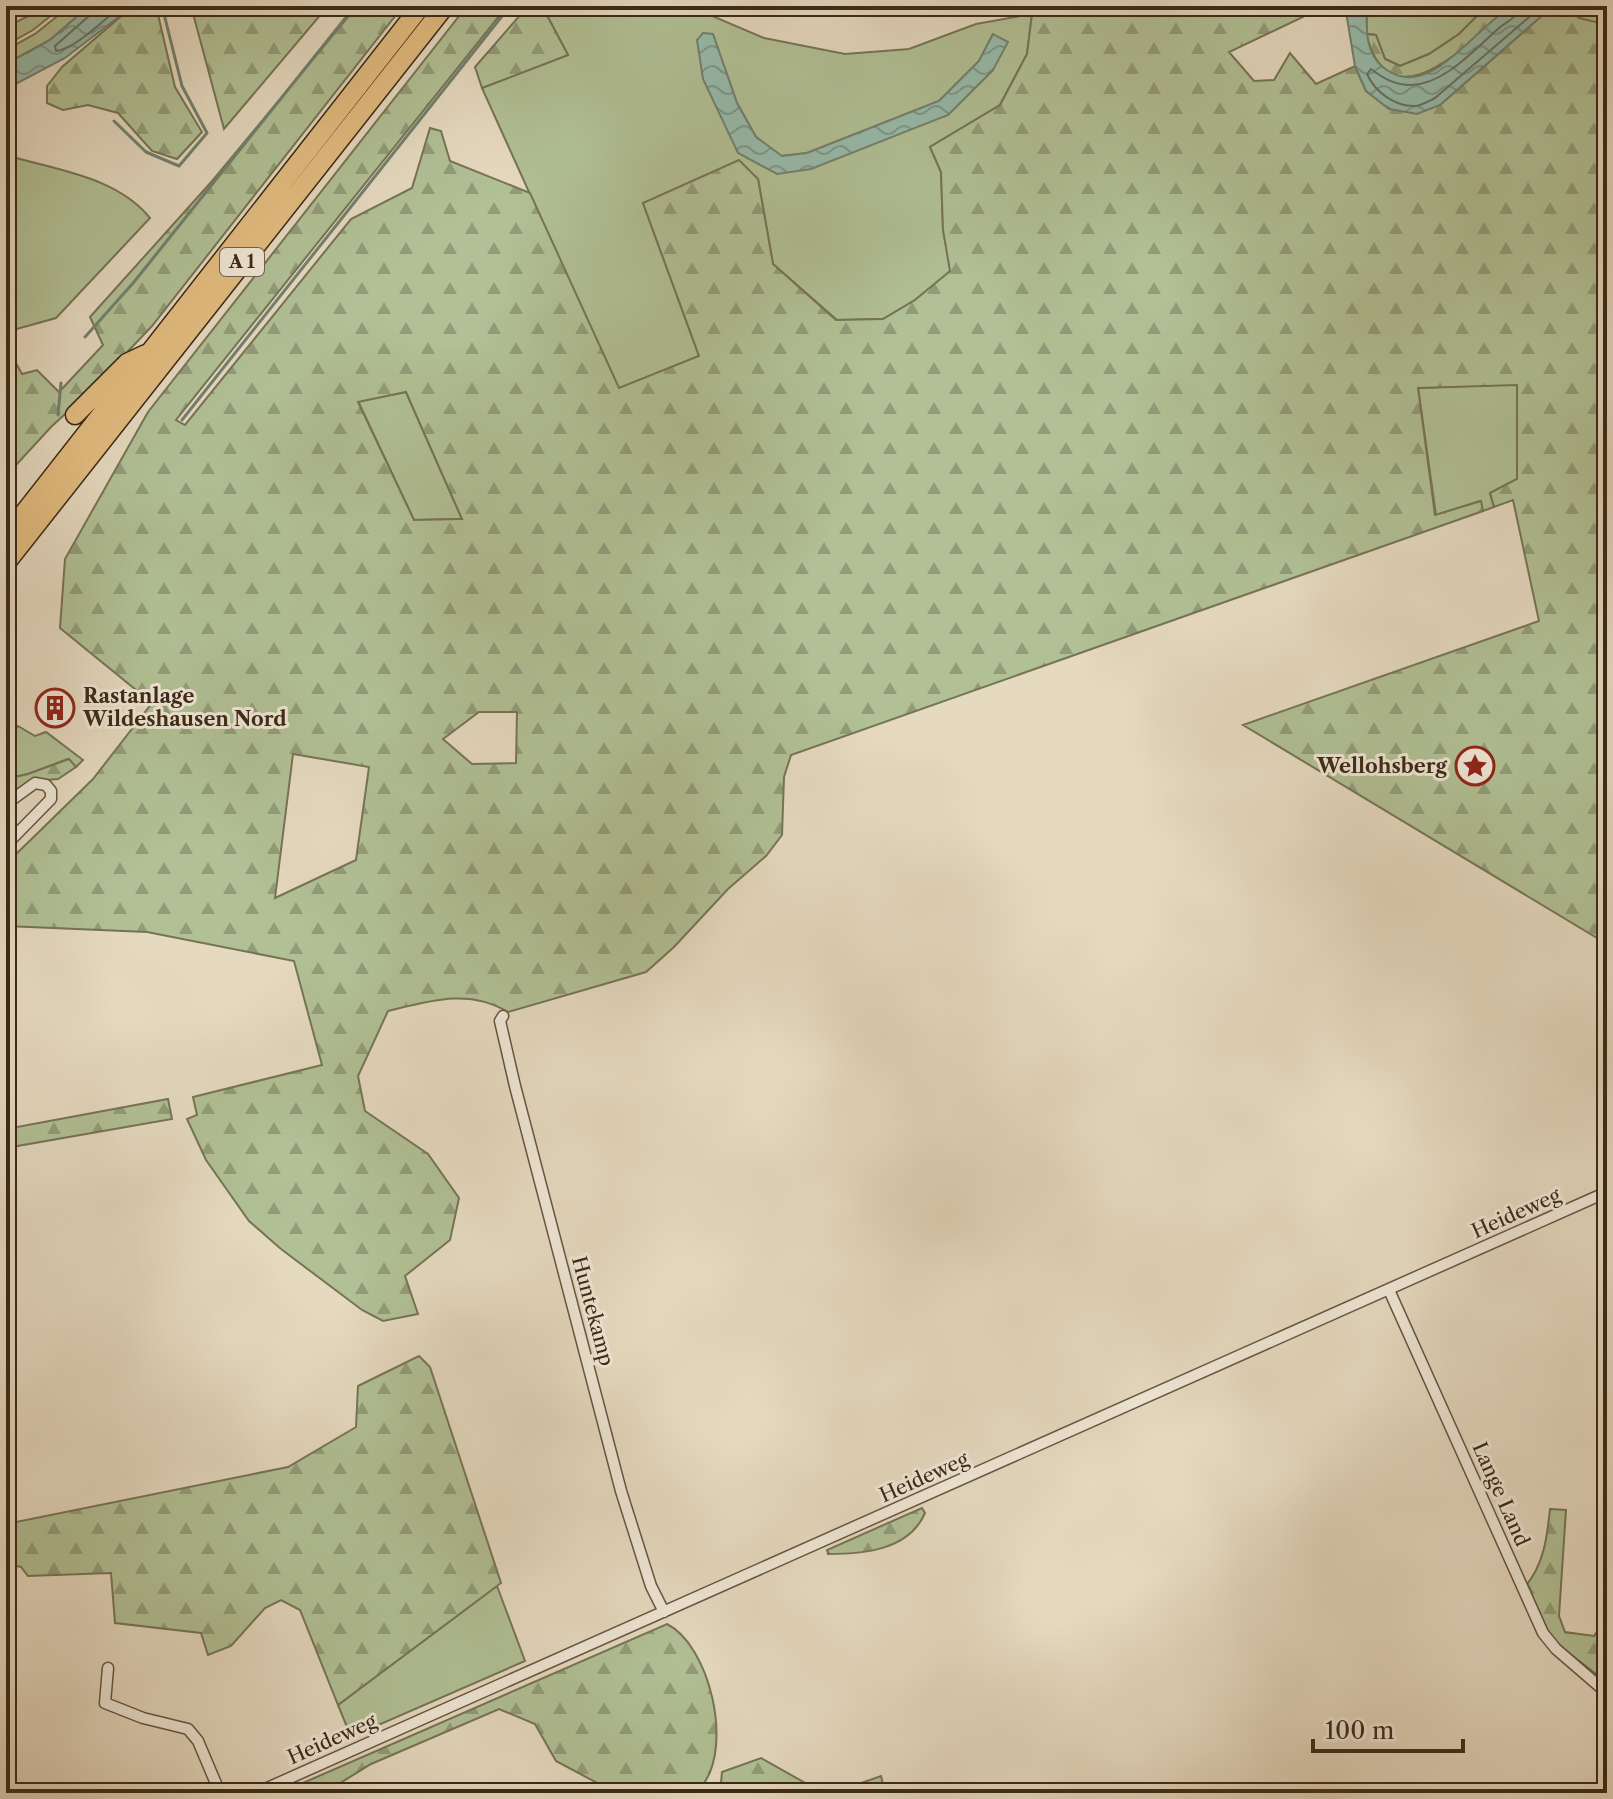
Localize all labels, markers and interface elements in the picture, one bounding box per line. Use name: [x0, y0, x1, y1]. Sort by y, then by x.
road number: A 1: [220, 248, 264, 276]
place label: Rastanlage Wildeshausen Nord: [82, 684, 287, 731]
building icon: Rastanlage Wildeshausen Nord: [34, 687, 76, 729]
place icon: Wellohsberg: [1454, 745, 1496, 787]
place label: Wellohsberg: [1316, 754, 1447, 778]
street label: Heideweg: [1468, 1183, 1565, 1243]
street label: Huntekamp: [567, 1254, 619, 1368]
street label: Lange Land: [1467, 1438, 1535, 1550]
street label: Heideweg: [876, 1447, 973, 1507]
scale bar: [1313, 1703, 1463, 1753]
street label: Heideweg: [284, 1709, 381, 1769]
text: 100 m: [1325, 1716, 1394, 1745]

